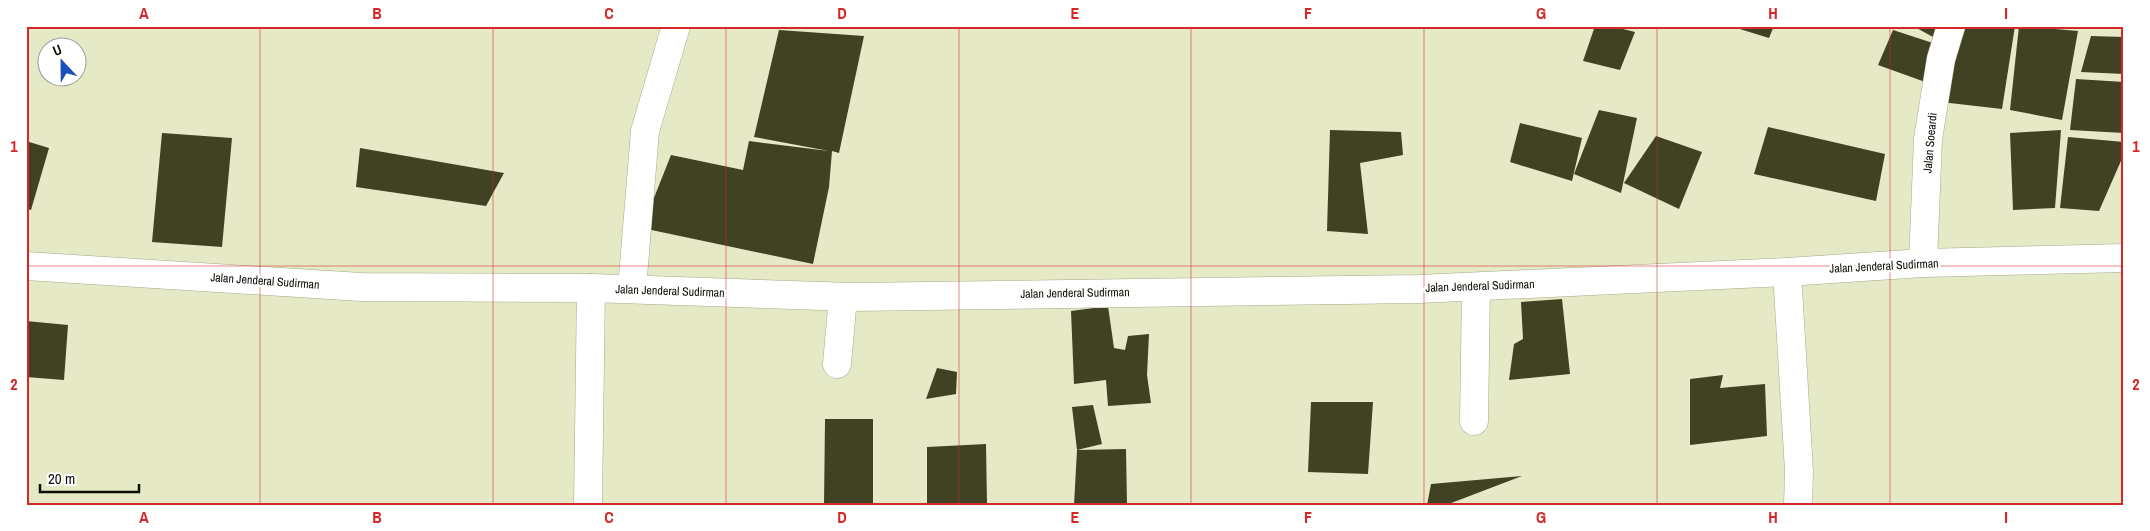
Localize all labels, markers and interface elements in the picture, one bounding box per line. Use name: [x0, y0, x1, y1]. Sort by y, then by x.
text: A: [139, 2, 149, 24]
text: B: [372, 2, 382, 24]
text: C: [604, 2, 614, 24]
text: D: [837, 2, 847, 24]
text: E: [1071, 2, 1080, 24]
text: F: [1304, 2, 1312, 24]
text: G: [1536, 2, 1546, 24]
text: H: [1768, 2, 1778, 24]
text: I: [2004, 2, 2008, 24]
north arrow: [38, 38, 88, 88]
text: U: [50, 40, 64, 60]
street label: Jalan Soeardi: [1919, 112, 1941, 174]
text: 1: [10, 135, 18, 157]
text: 1: [2132, 135, 2140, 157]
street label: Jalan Jenderal Sudirman: [1829, 255, 1939, 277]
street label: Jalan Jenderal Sudirman: [210, 269, 320, 293]
street label: Jalan Jenderal Sudirman: [1425, 276, 1535, 296]
street label: Jalan Jenderal Sudirman: [615, 281, 725, 301]
street label: Jalan Jenderal Sudirman: [1020, 284, 1130, 302]
text: 2: [10, 373, 18, 395]
text: 2: [2132, 373, 2140, 395]
scale bar: [40, 461, 139, 493]
text: 20 m: [48, 468, 75, 489]
text: A: [139, 506, 149, 528]
text: B: [372, 506, 382, 528]
text: C: [604, 506, 614, 528]
text: D: [837, 506, 847, 528]
text: E: [1071, 506, 1080, 528]
text: F: [1304, 506, 1312, 528]
text: G: [1536, 506, 1546, 528]
text: H: [1768, 506, 1778, 528]
text: I: [2004, 506, 2008, 528]

